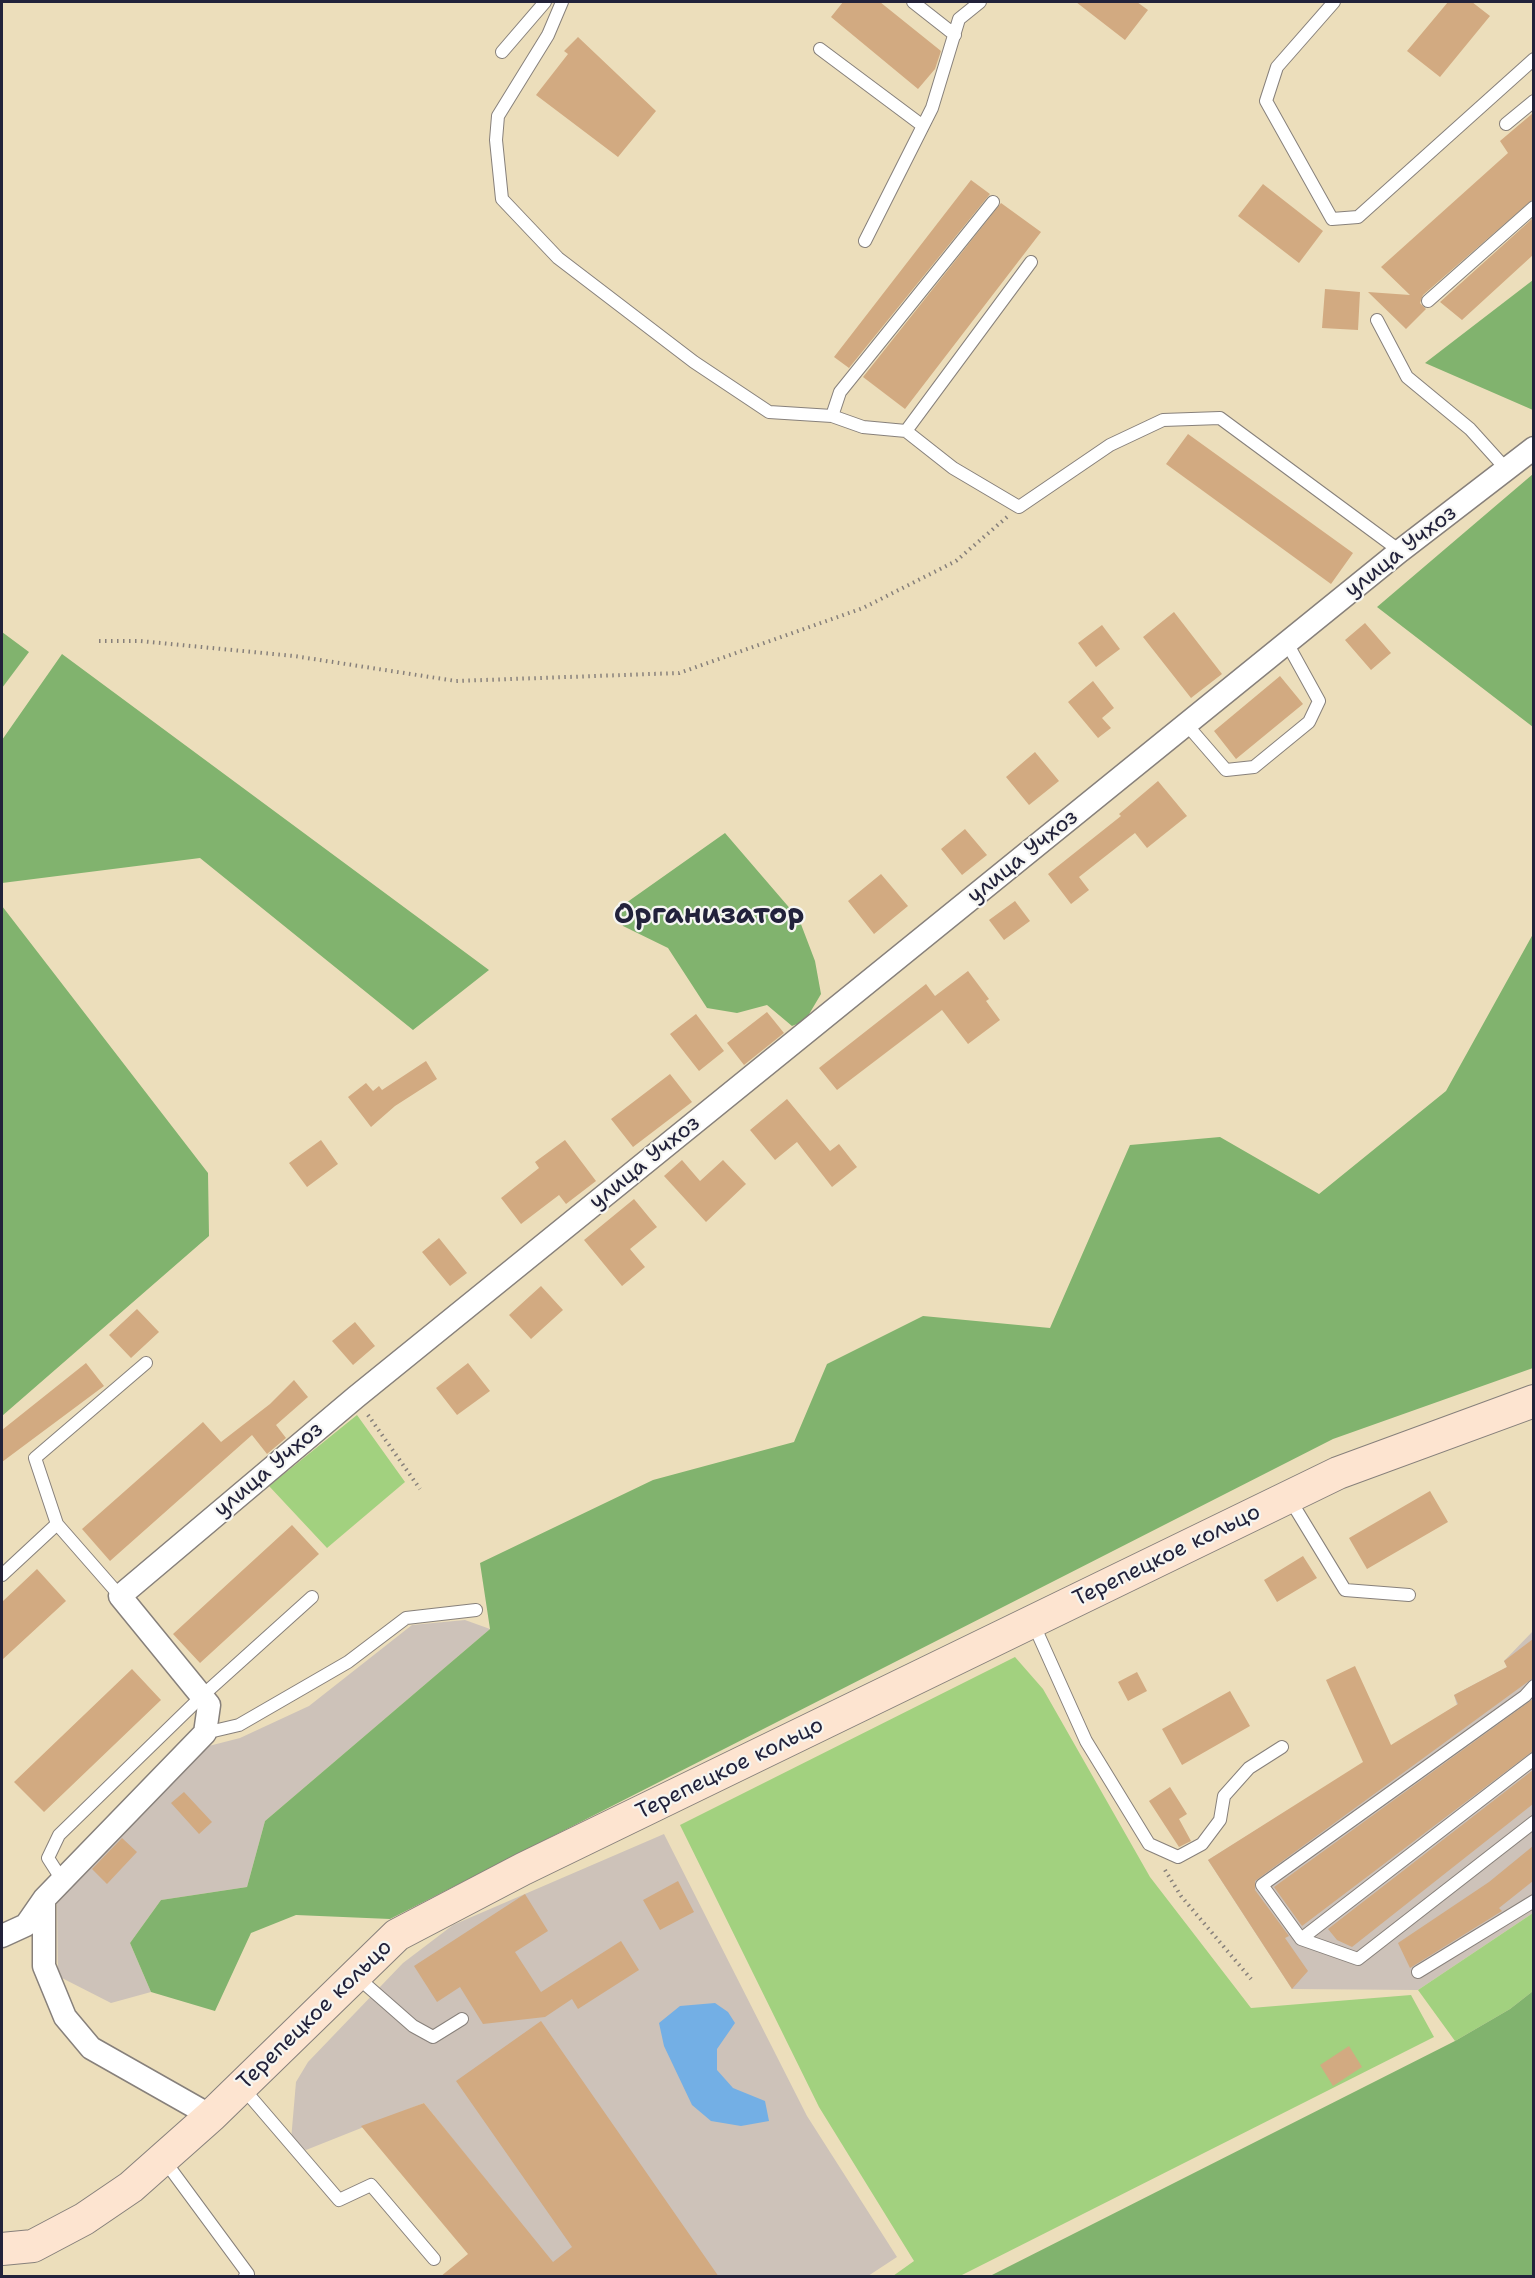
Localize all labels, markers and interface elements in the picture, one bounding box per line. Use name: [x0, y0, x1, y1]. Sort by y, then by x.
street label: улица Учхоз: [1340, 500, 1462, 604]
street label: улица Учхоз: [962, 804, 1084, 910]
district label: Организатор: [614, 899, 804, 933]
street label: улица Учхоз: [584, 1110, 706, 1216]
street label: улица Учхоз: [209, 1417, 329, 1523]
street label: Терепецкое кольцо: [1069, 1499, 1265, 1613]
street label: Терепецкое кольцо: [632, 1712, 828, 1826]
street label: Терепецкое кольцо: [232, 1934, 398, 2096]

